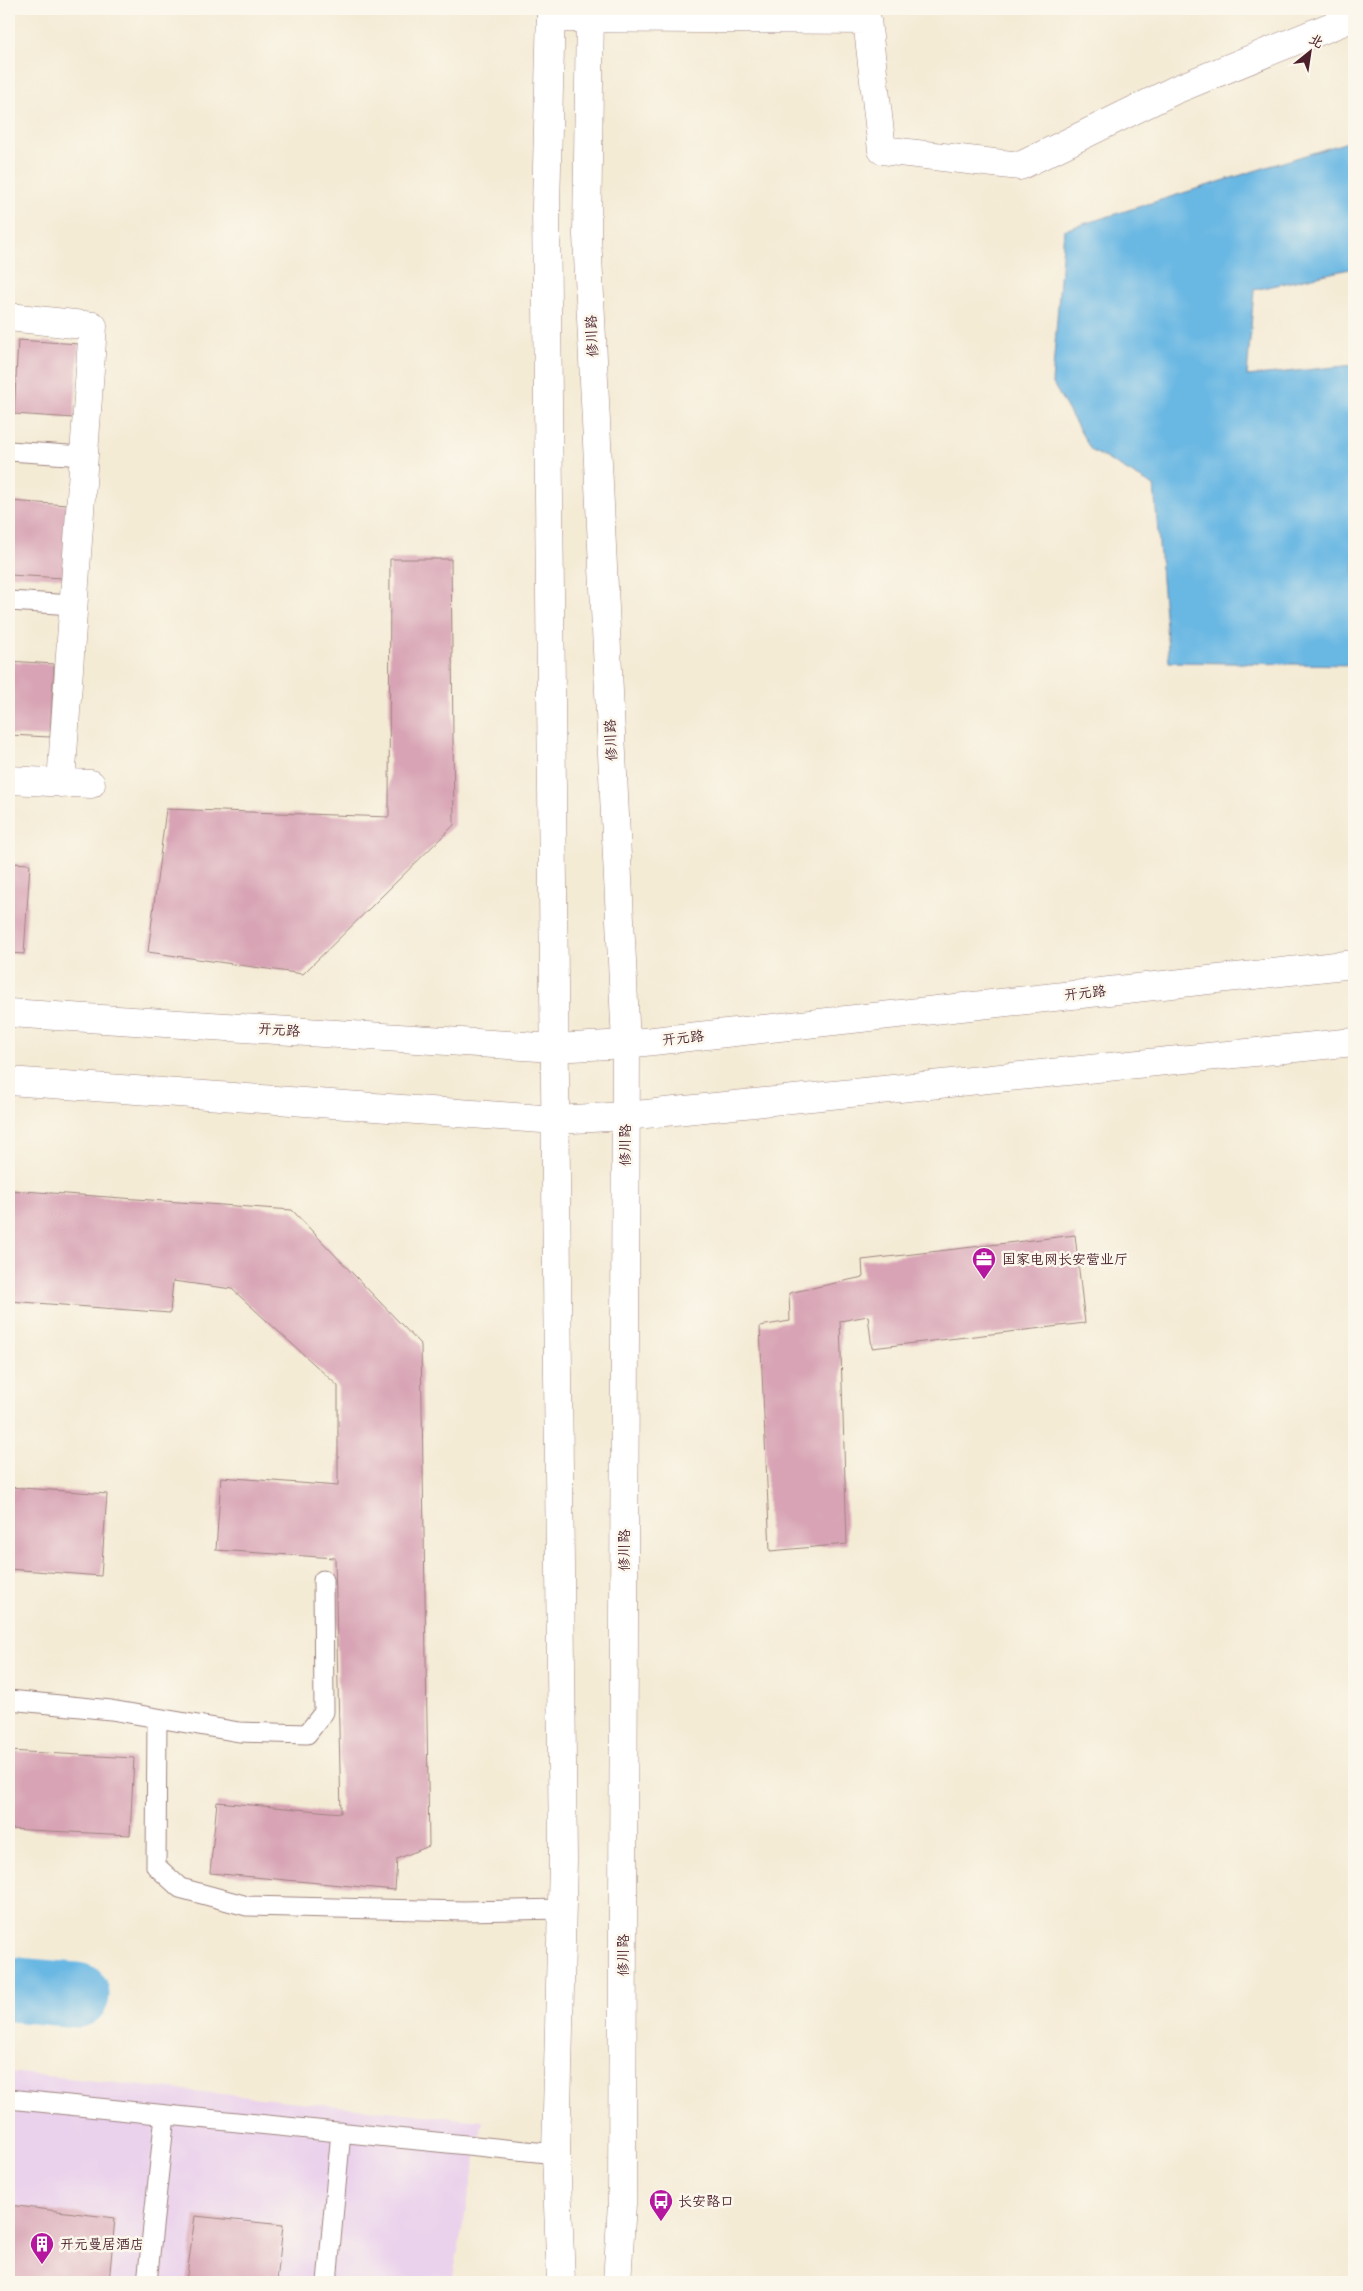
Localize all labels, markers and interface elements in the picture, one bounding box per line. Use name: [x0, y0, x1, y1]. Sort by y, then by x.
north arrow: [1286, 28, 1336, 78]
text: 北: [1306, 30, 1327, 52]
street label: 修川路: [582, 315, 602, 357]
street label: 修川路: [601, 719, 621, 761]
street label: 开元路: [1063, 982, 1107, 1004]
street label: 开元路: [257, 1020, 301, 1040]
street label: 开元路: [661, 1027, 705, 1049]
street label: 修川路: [617, 1124, 634, 1166]
office icon: 国家电网长安营业厅: [971, 1246, 997, 1280]
place label: 国家电网长安营业厅: [1002, 1251, 1128, 1268]
street label: 修川路: [616, 1529, 633, 1571]
street label: 修川路: [615, 1934, 632, 1976]
bus stop icon: 长安路口: [648, 2188, 674, 2222]
place label: 长安路口: [678, 2193, 734, 2210]
building icon: 开元曼居酒店: [29, 2231, 55, 2265]
place label: 开元曼居酒店: [60, 2236, 144, 2253]

